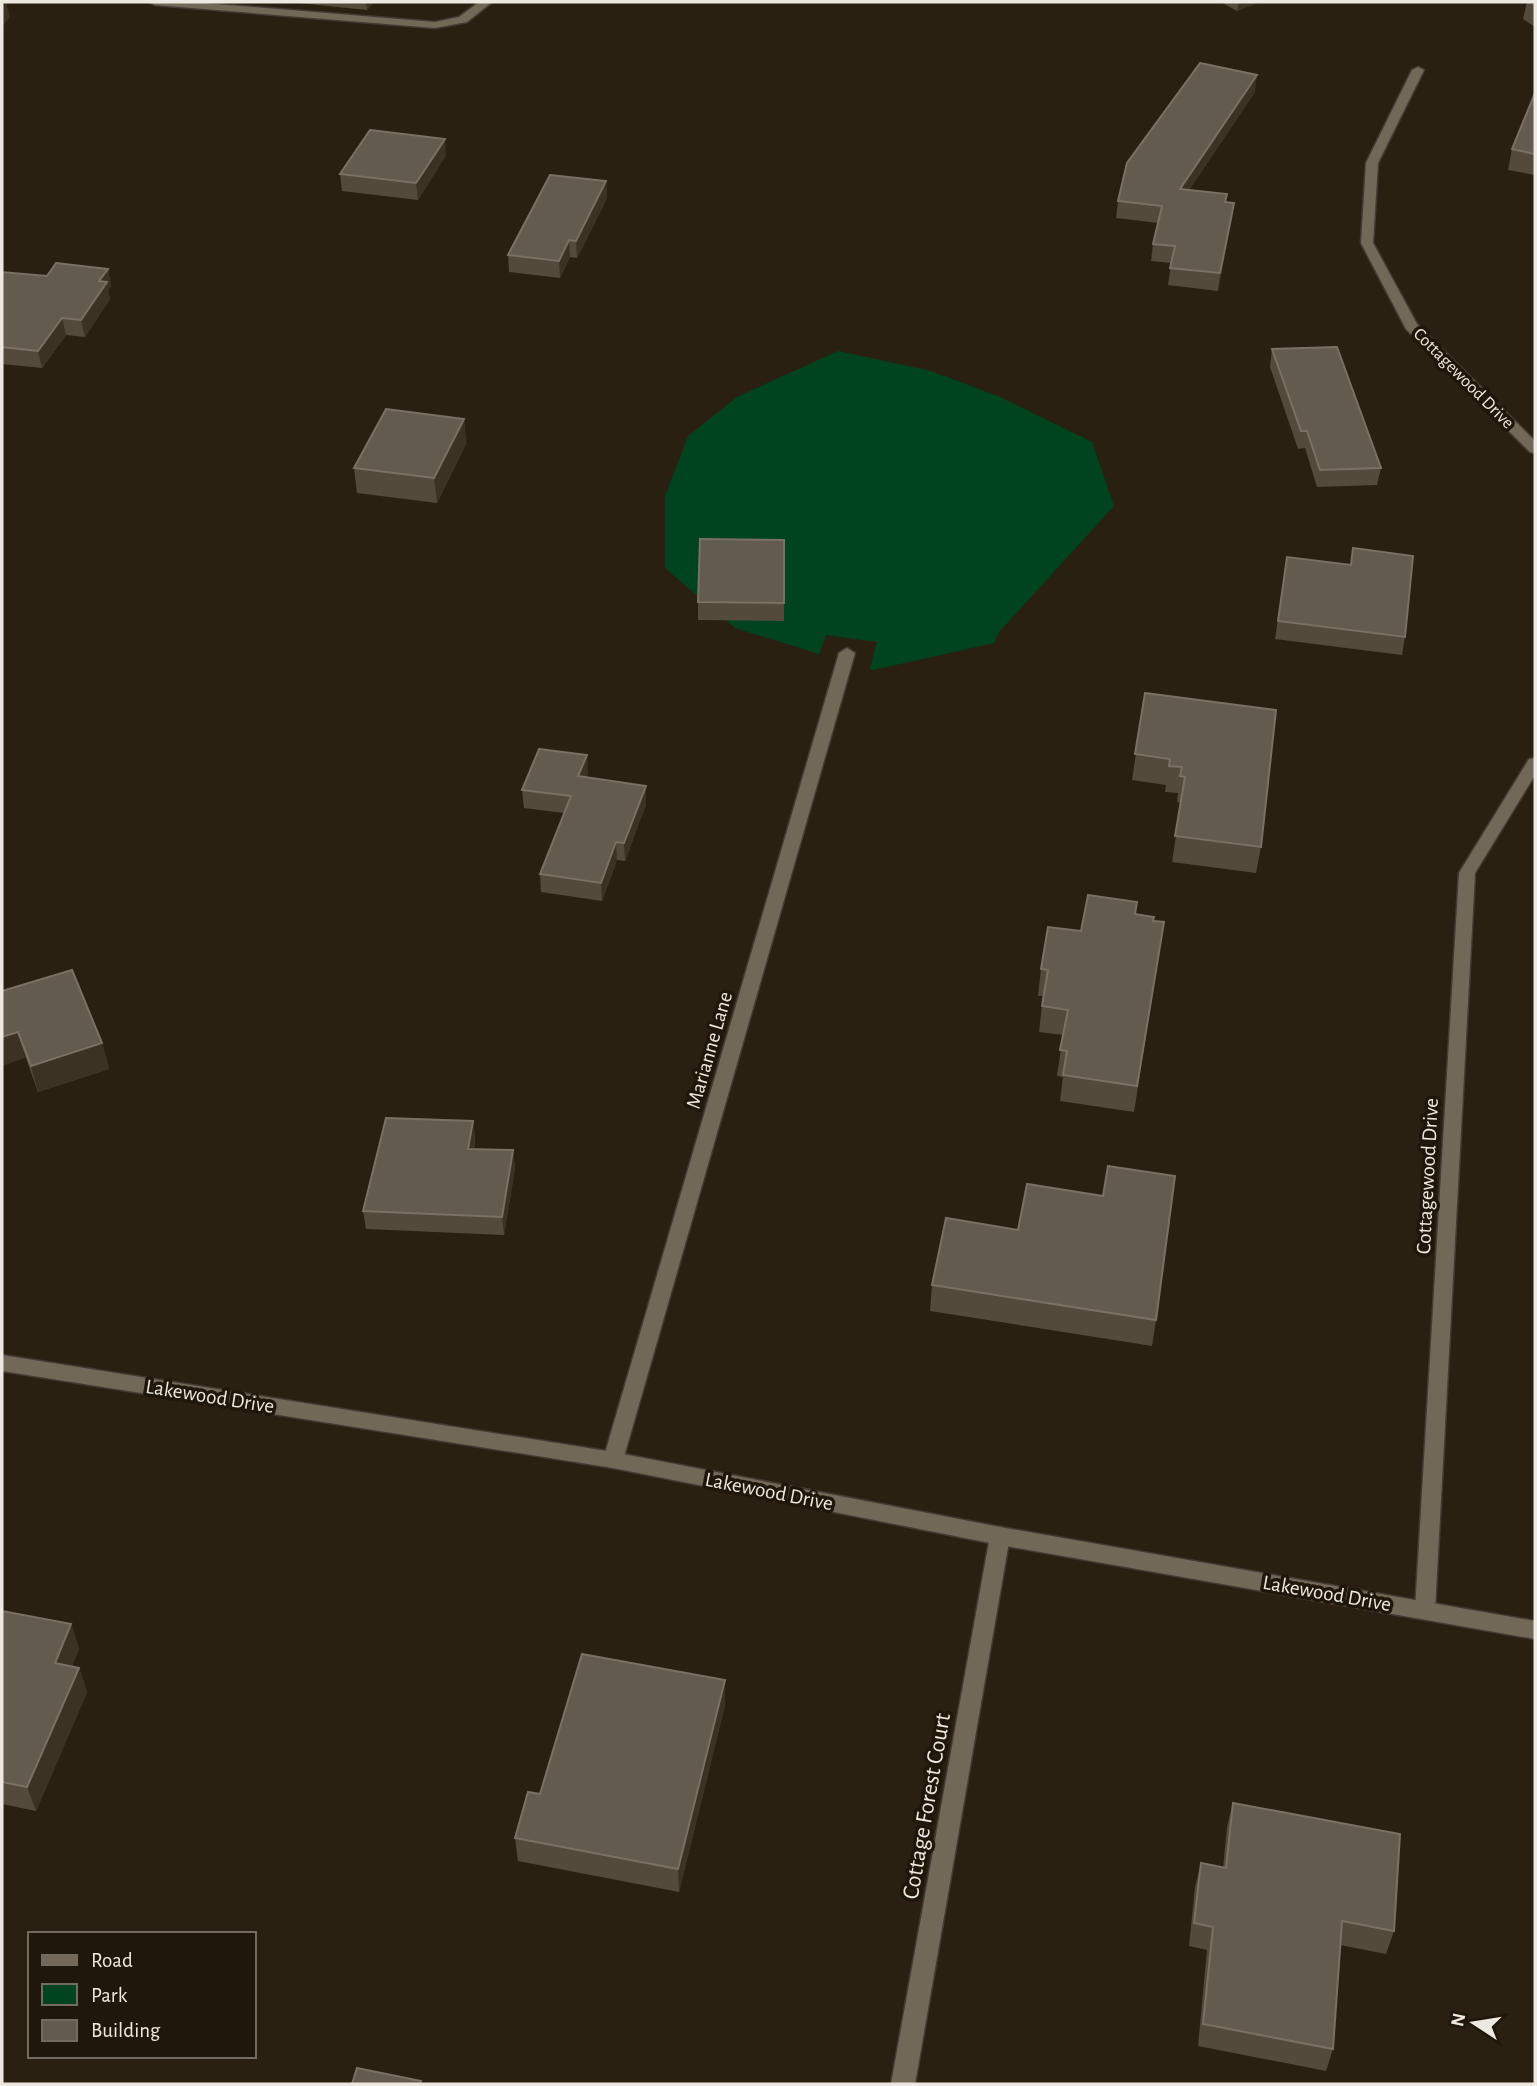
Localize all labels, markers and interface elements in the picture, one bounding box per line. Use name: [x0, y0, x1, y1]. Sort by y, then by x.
street label: Cottagewood Drive: [1410, 325, 1517, 432]
street label: Marianne Lane: [683, 989, 736, 1111]
street label: Cottagewood Drive: [1413, 1097, 1442, 1255]
street label: Lakewood Drive: [144, 1376, 276, 1417]
street label: Lakewood Drive: [703, 1469, 835, 1514]
street label: Lakewood Drive: [1261, 1572, 1393, 1615]
street label: Cottage Forest Court: [899, 1711, 955, 1901]
legend: [28, 1932, 256, 2058]
text: Road: [91, 1950, 133, 1971]
text: Park: [91, 1985, 128, 2006]
north arrow: [1439, 1988, 1509, 2058]
text: N: [1448, 2011, 1470, 2028]
text: Building: [91, 2020, 161, 2041]

